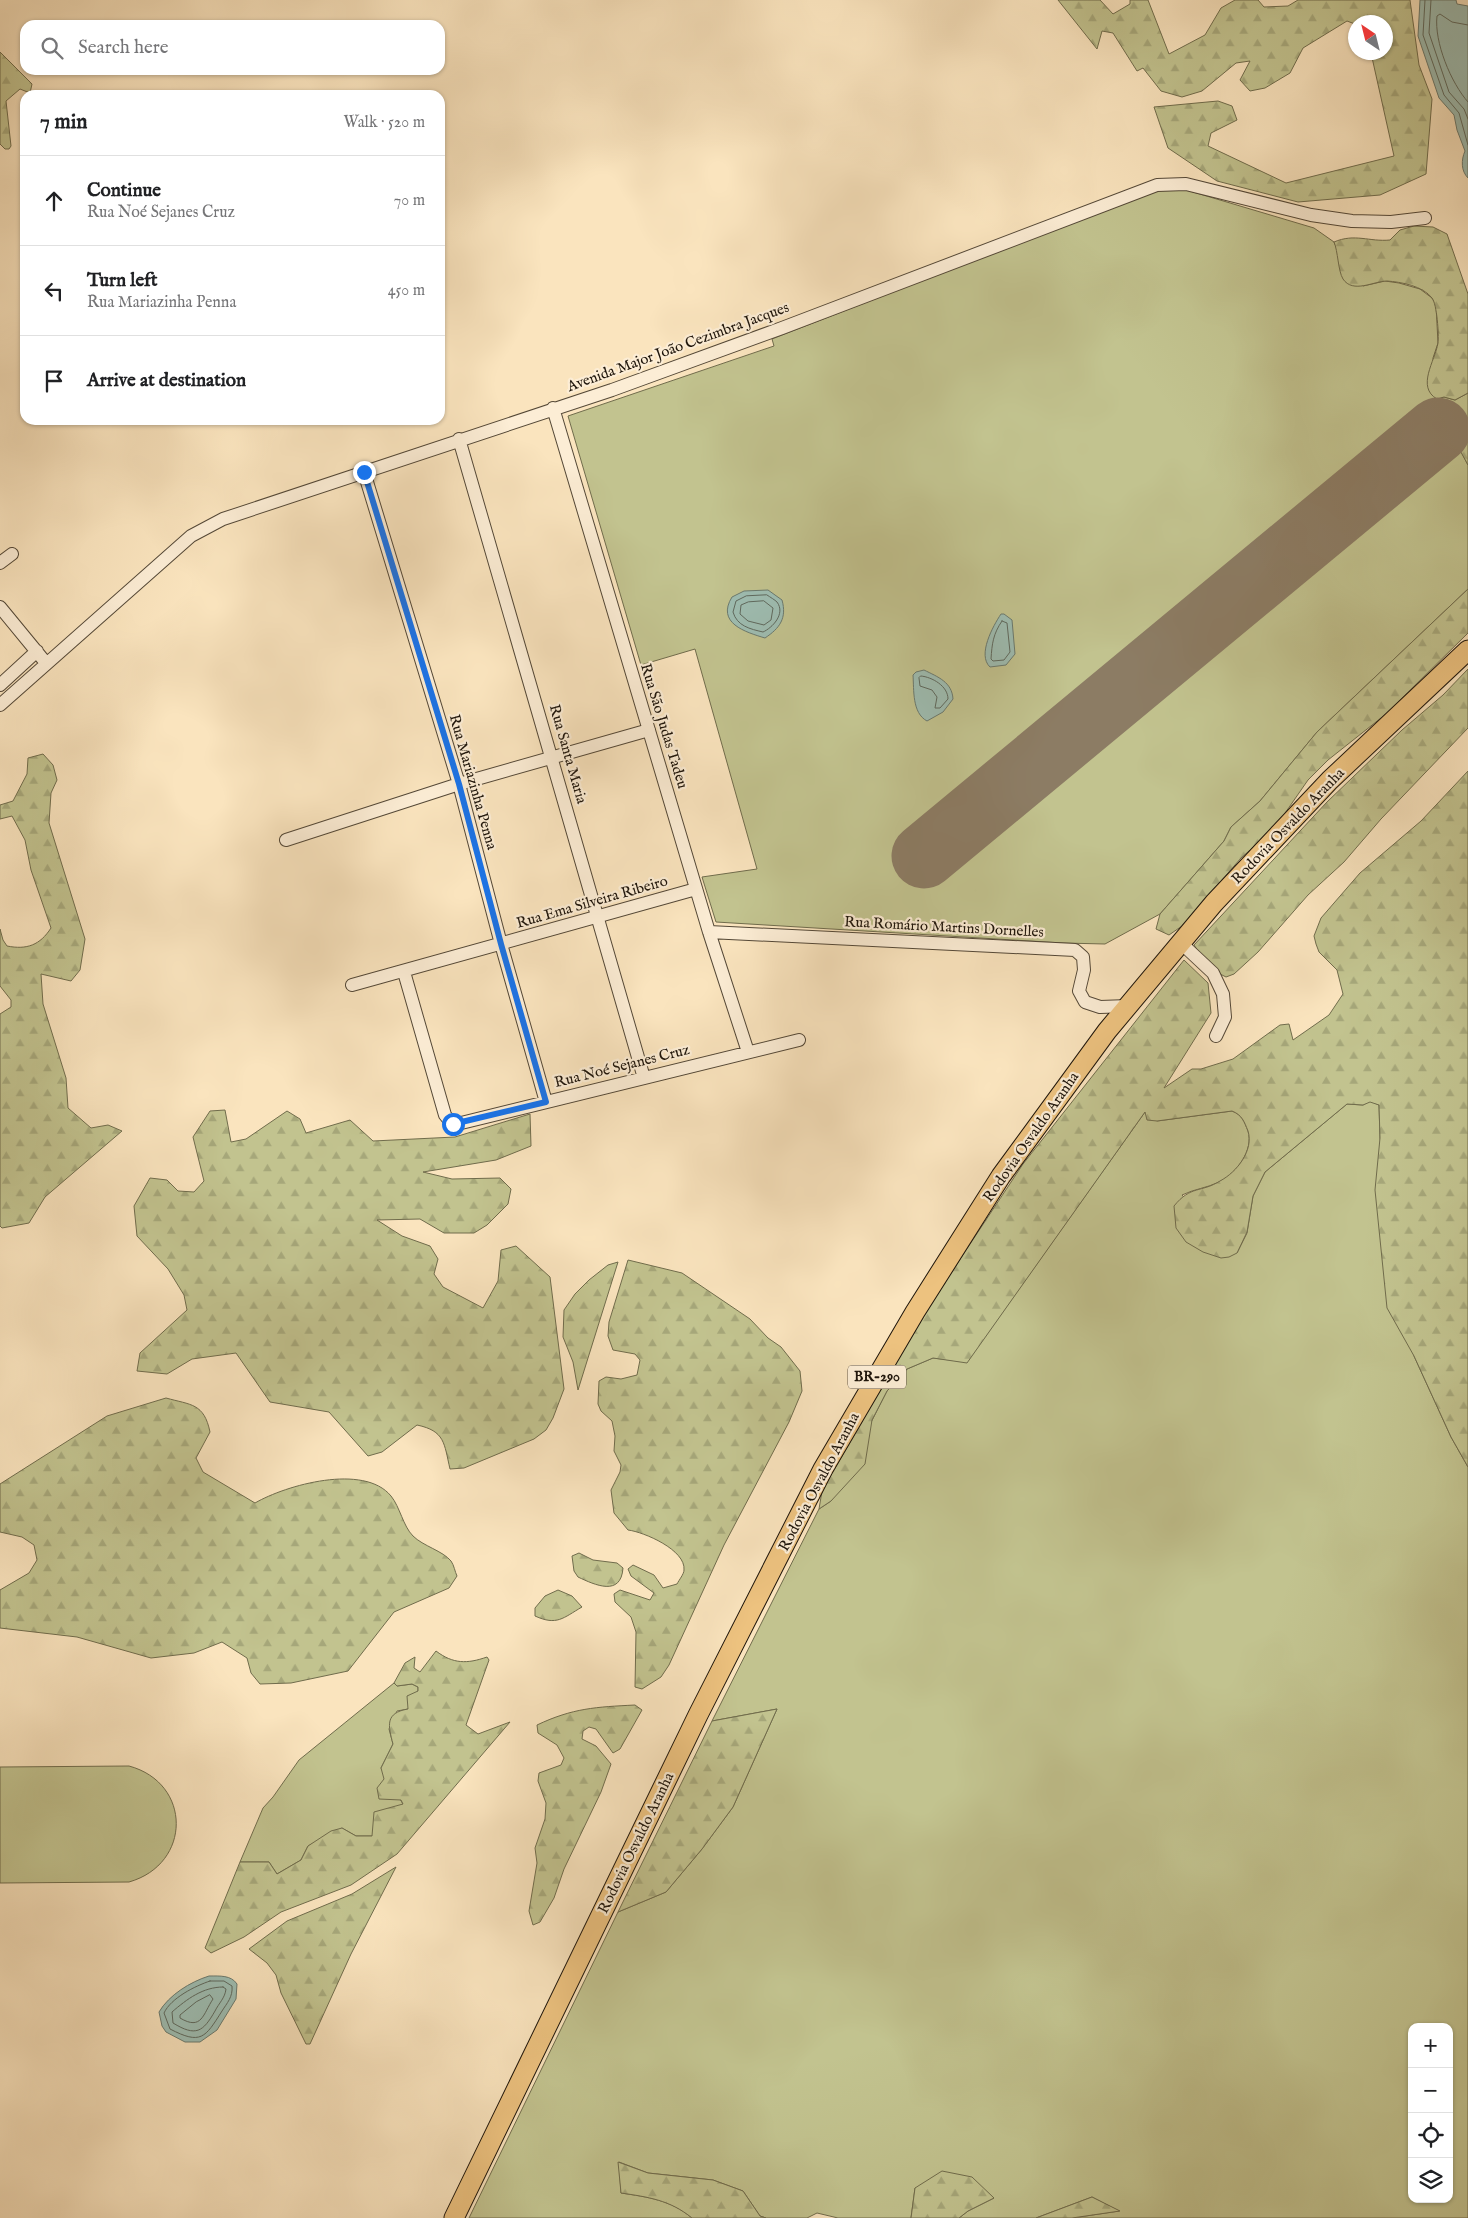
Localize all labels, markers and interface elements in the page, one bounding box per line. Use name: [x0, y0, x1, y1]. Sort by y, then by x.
north arrow: [1348, 15, 1393, 60]
search box: [20, 20, 445, 75]
icon: search: [38, 34, 66, 62]
text: Search here: [78, 36, 169, 60]
text: 7 min: [40, 109, 87, 136]
text: Walk · 520 m: [343, 113, 425, 133]
text: Continue: [87, 179, 161, 203]
icon: ahead: [40, 187, 68, 215]
text: 70 m: [394, 191, 425, 211]
text: Rua Noé Sejanes Cruz: [87, 203, 235, 223]
text: Turn left: [87, 269, 158, 293]
icon: left: [40, 277, 68, 305]
text: 450 m: [388, 281, 425, 301]
text: Rua Mariazinha Penna: [87, 293, 236, 313]
street label: Avenida Major João Cezimbra Jacques: [563, 298, 792, 396]
icon: arrive: [40, 367, 68, 395]
text: Arrive at destination: [87, 369, 246, 393]
route end: [353, 461, 376, 484]
street label: Rua São Judas Tadeu: [636, 661, 692, 791]
street label: Rua Santa Maria: [545, 702, 591, 806]
street label: Rua Mariazinha Penna: [445, 712, 502, 852]
street label: Rodovia Osvaldo Aranha: [1227, 763, 1349, 888]
street label: Rua Ema Silveira Ribeiro: [514, 871, 670, 933]
street label: Rua Romário Martins Dornelles: [844, 912, 1044, 942]
street label: Rua Noé Sejanes Cruz: [552, 1040, 692, 1092]
street label: Rodovia Osvaldo Aranha: [979, 1068, 1083, 1206]
route start: [442, 1113, 465, 1136]
road number: BR-290: [848, 1365, 906, 1388]
street label: Rodovia Osvaldo Aranha: [774, 1409, 864, 1555]
street label: Rodovia Osvaldo Aranha: [594, 1769, 679, 1917]
map controls: [1408, 2023, 1453, 2203]
button: +: [1408, 2023, 1453, 2068]
button: −: [1408, 2068, 1453, 2113]
button: locate: [1408, 2113, 1453, 2158]
button: layers: [1408, 2158, 1453, 2203]

